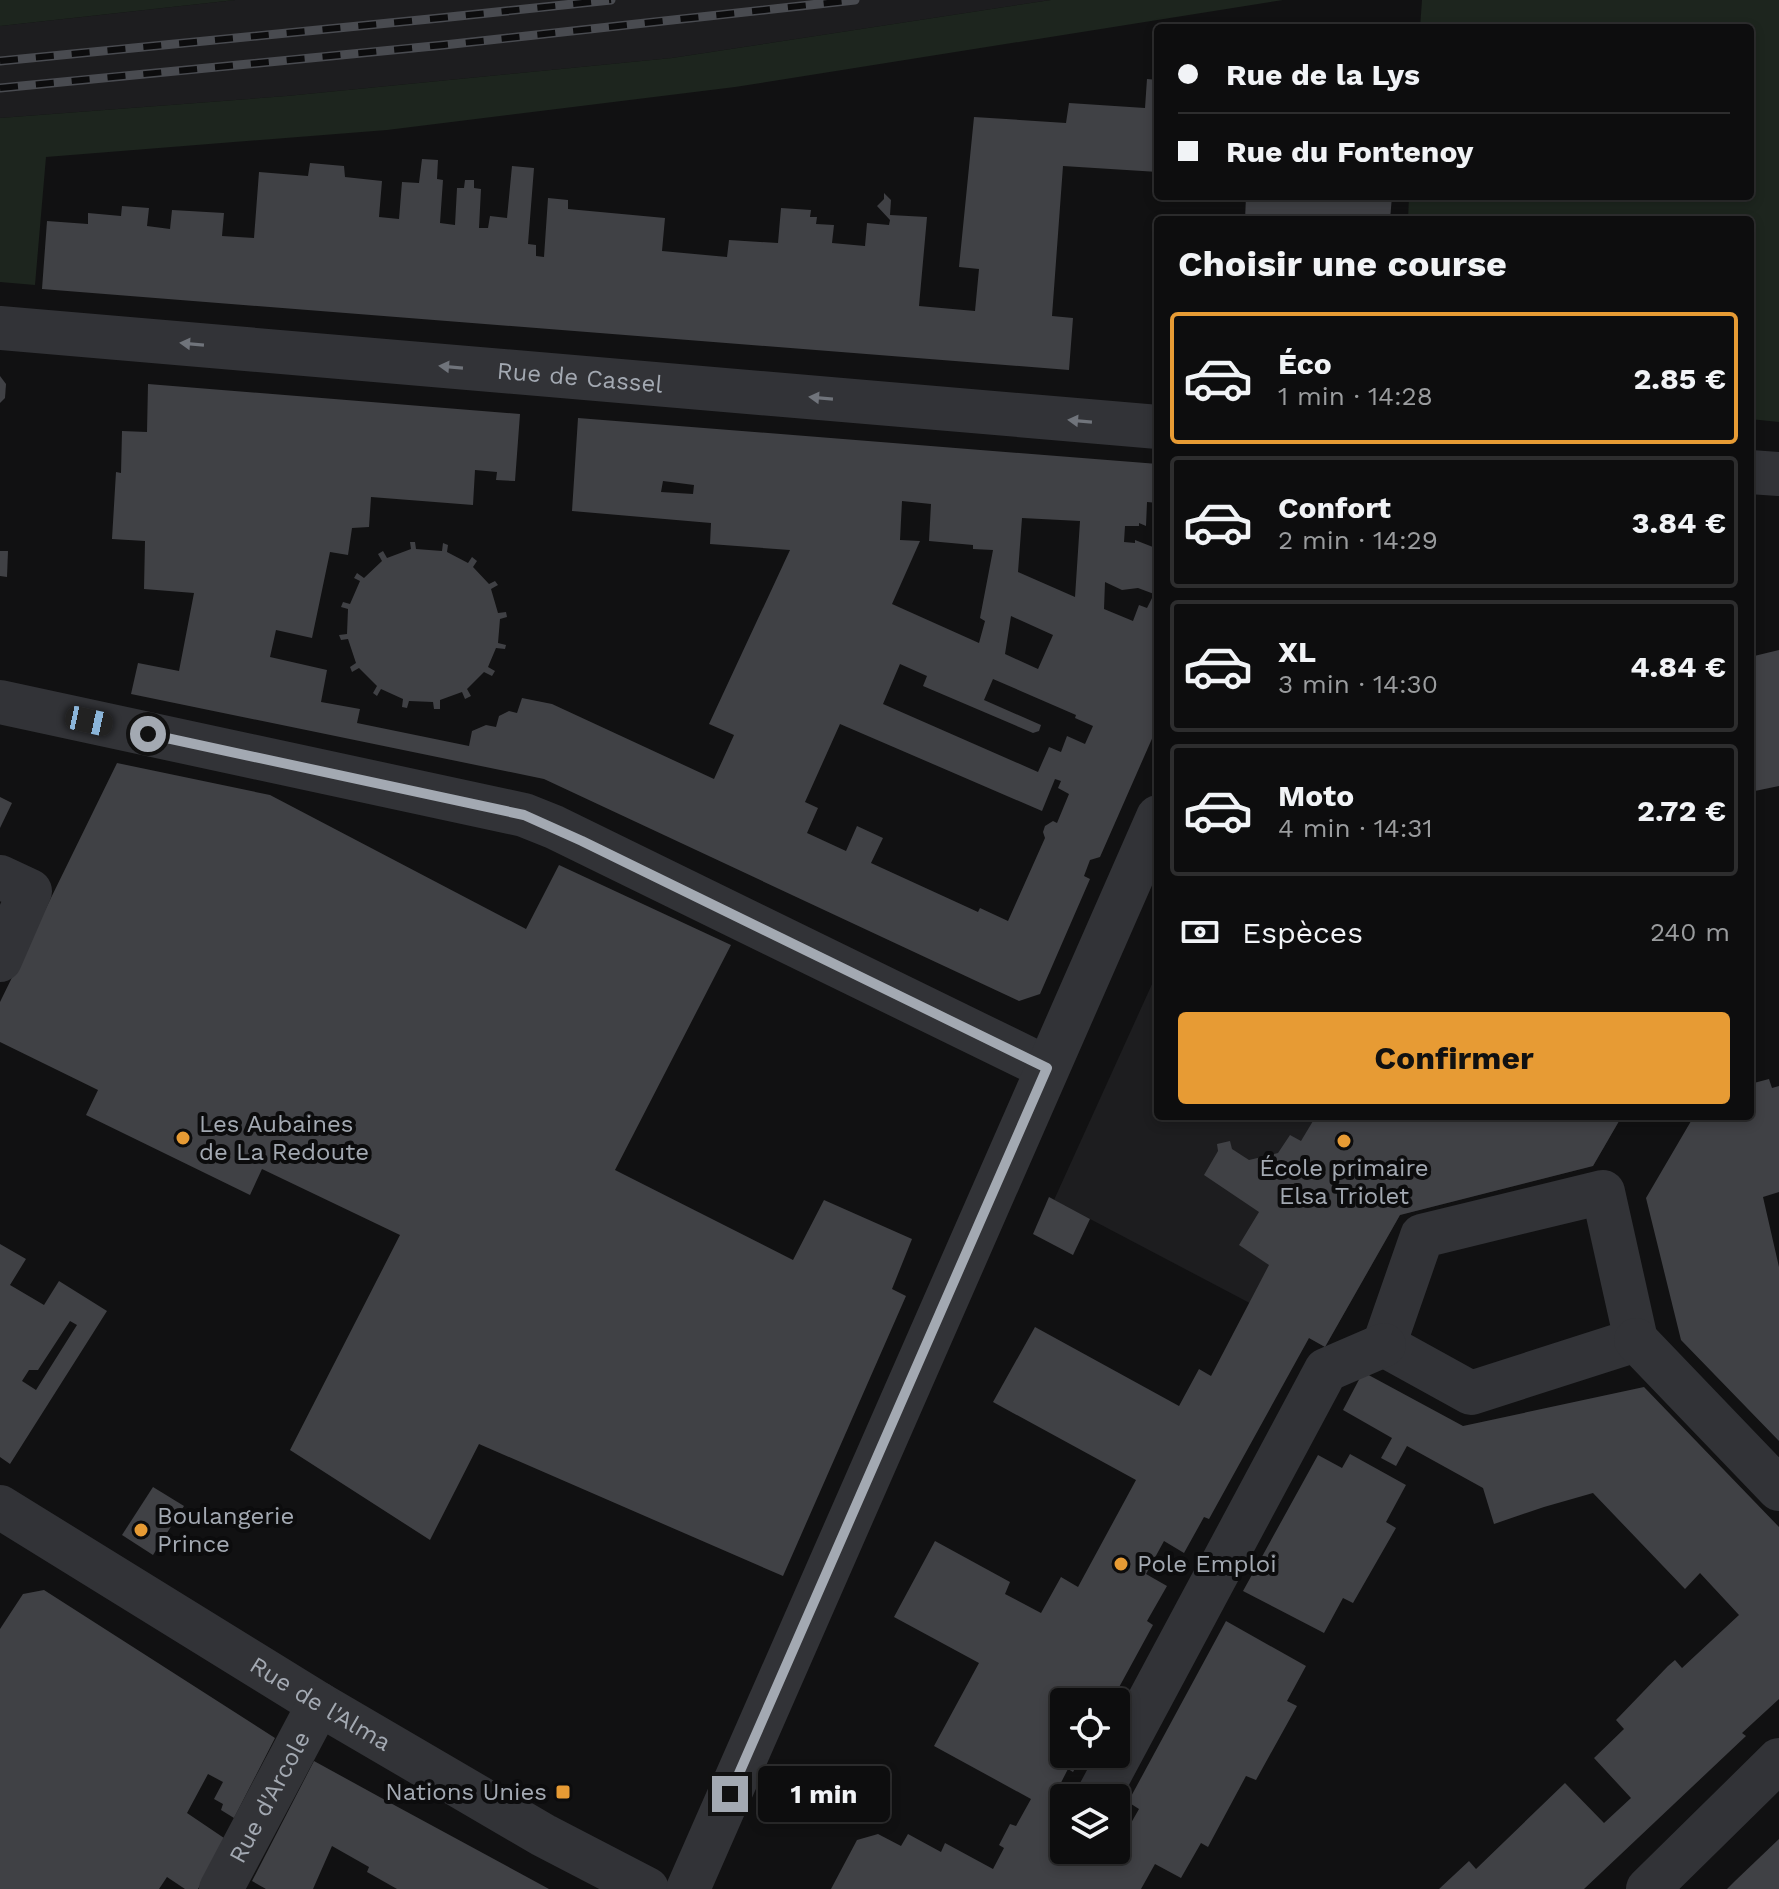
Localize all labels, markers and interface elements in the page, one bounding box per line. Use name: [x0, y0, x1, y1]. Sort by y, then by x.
text: Rue de la Lys: [1226, 57, 1420, 92]
text: Rue du Fontenoy: [1226, 134, 1474, 169]
text: Choisir une course: [1178, 243, 1507, 285]
one-way arrow: [179, 338, 204, 351]
icon: car: [1182, 342, 1254, 414]
text: Éco: [1278, 346, 1332, 381]
street label: Rue de Cassel: [496, 357, 665, 399]
one-way arrow: [438, 360, 463, 373]
text: 2.85 €: [1633, 361, 1726, 396]
text: 1 min · 14:28: [1278, 381, 1433, 411]
one-way arrow: [808, 392, 833, 405]
one-way arrow: [1067, 414, 1092, 427]
icon: car: [1182, 486, 1254, 558]
text: Confort: [1278, 490, 1391, 525]
text: 3.84 €: [1632, 505, 1726, 540]
text: 2 min · 14:29: [1278, 525, 1438, 555]
icon: car: [1182, 630, 1254, 702]
text: XL: [1278, 634, 1316, 669]
text: 4.84 €: [1630, 649, 1726, 684]
text: 3 min · 14:30: [1278, 669, 1438, 699]
car: [63, 704, 115, 738]
route start: [130, 716, 166, 752]
icon: car: [1182, 774, 1254, 846]
text: Moto: [1278, 778, 1354, 813]
text: 2.72 €: [1637, 793, 1726, 828]
text: 4 min · 14:31: [1278, 813, 1433, 843]
icon: cash: [1178, 910, 1222, 954]
text: Espèces: [1242, 915, 1363, 950]
text: 240 m: [1650, 917, 1730, 947]
button: Confirmer: [1178, 1012, 1730, 1104]
place label: Les Aubaines de La Redoute: [199, 1110, 369, 1166]
marker: Les Aubaines de La Redoute: [174, 1129, 192, 1147]
marker: École primaire Elsa Triolet: [1335, 1132, 1353, 1150]
place label: École primaire Elsa Triolet: [1259, 1154, 1429, 1210]
place label: Boulangerie Prince: [157, 1502, 294, 1558]
marker: Boulangerie Prince: [132, 1521, 150, 1539]
place label: Pole Emploi: [1137, 1550, 1277, 1578]
marker: Pole Emploi: [1112, 1555, 1130, 1573]
street label: Rue de l'Alma: [245, 1651, 396, 1757]
map controls: [1050, 1688, 1130, 1864]
button: locate: [1050, 1688, 1130, 1768]
street label: Rue d'Arcole: [223, 1726, 316, 1868]
callout: 1 min: [758, 1766, 890, 1822]
route end: [712, 1776, 748, 1812]
place label: Nations Unies: [385, 1778, 547, 1806]
text: 1 min: [791, 1779, 857, 1809]
marker: Nations Unies: [554, 1783, 572, 1801]
button: layers: [1050, 1784, 1130, 1864]

